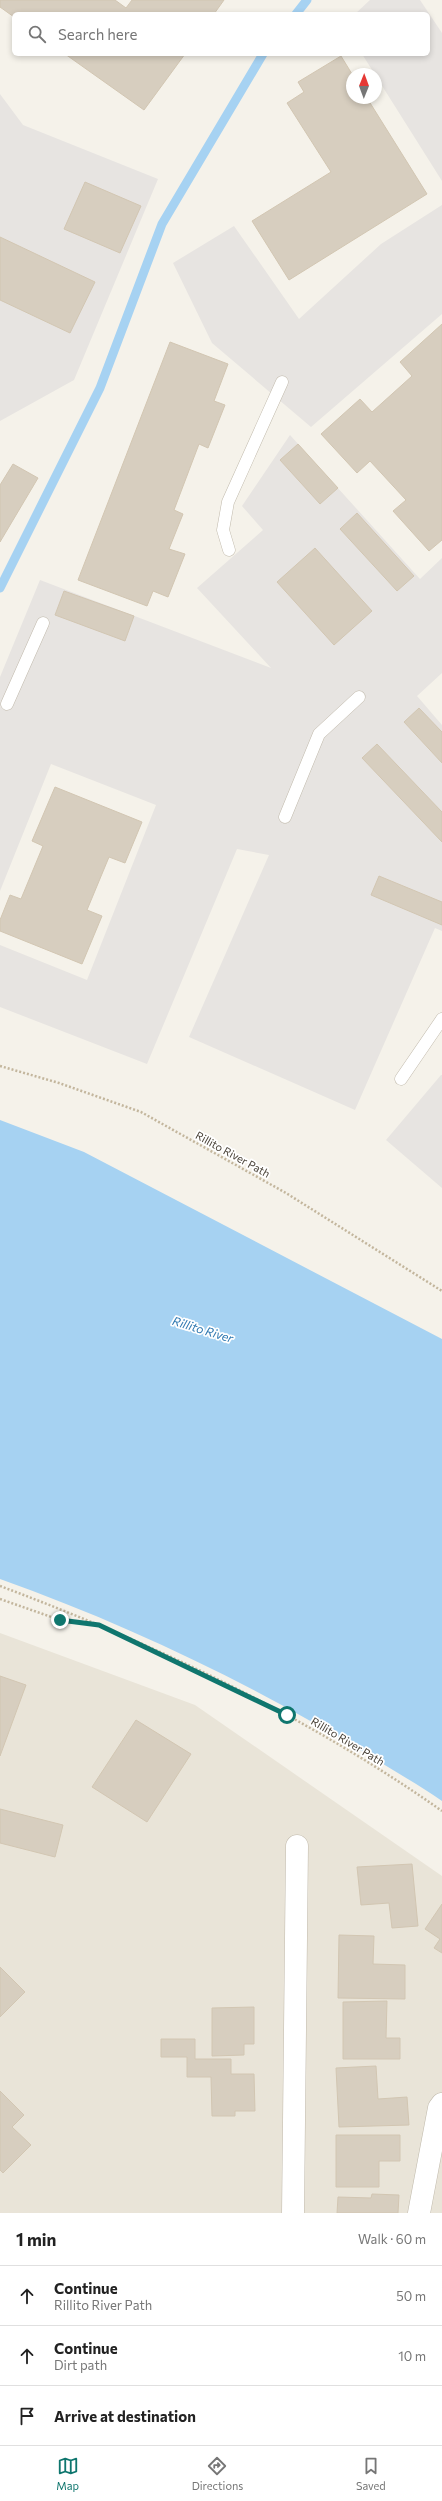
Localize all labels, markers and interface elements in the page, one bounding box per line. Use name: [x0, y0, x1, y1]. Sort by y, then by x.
search box: [12, 12, 430, 56]
icon: search: [26, 23, 48, 45]
text: Search here: [58, 25, 137, 43]
north arrow: [346, 68, 382, 104]
street label: Rillito River Path: [193, 1128, 273, 1180]
water label: Rillito River: [171, 1313, 236, 1345]
route end: [51, 1611, 69, 1629]
route start: [278, 1706, 296, 1724]
street label: Rillito River Path: [309, 1714, 387, 1768]
text: 1 min: [16, 2229, 56, 2250]
text: Walk · 60 m: [358, 2231, 426, 2247]
text: Continue: [54, 2279, 118, 2297]
icon: ahead: [16, 2285, 38, 2307]
text: 50 m: [396, 2288, 426, 2304]
text: Rillito River Path: [54, 2297, 152, 2313]
text: Continue: [54, 2339, 118, 2357]
icon: ahead: [16, 2345, 38, 2367]
text: 10 m: [398, 2348, 426, 2364]
text: Dirt path: [54, 2357, 107, 2373]
icon: arrive: [16, 2405, 38, 2427]
text: Arrive at destination: [54, 2407, 196, 2425]
tab: Map: [56, 2455, 79, 2492]
tab: Directions: [192, 2455, 243, 2492]
tab: Saved: [356, 2455, 386, 2492]

